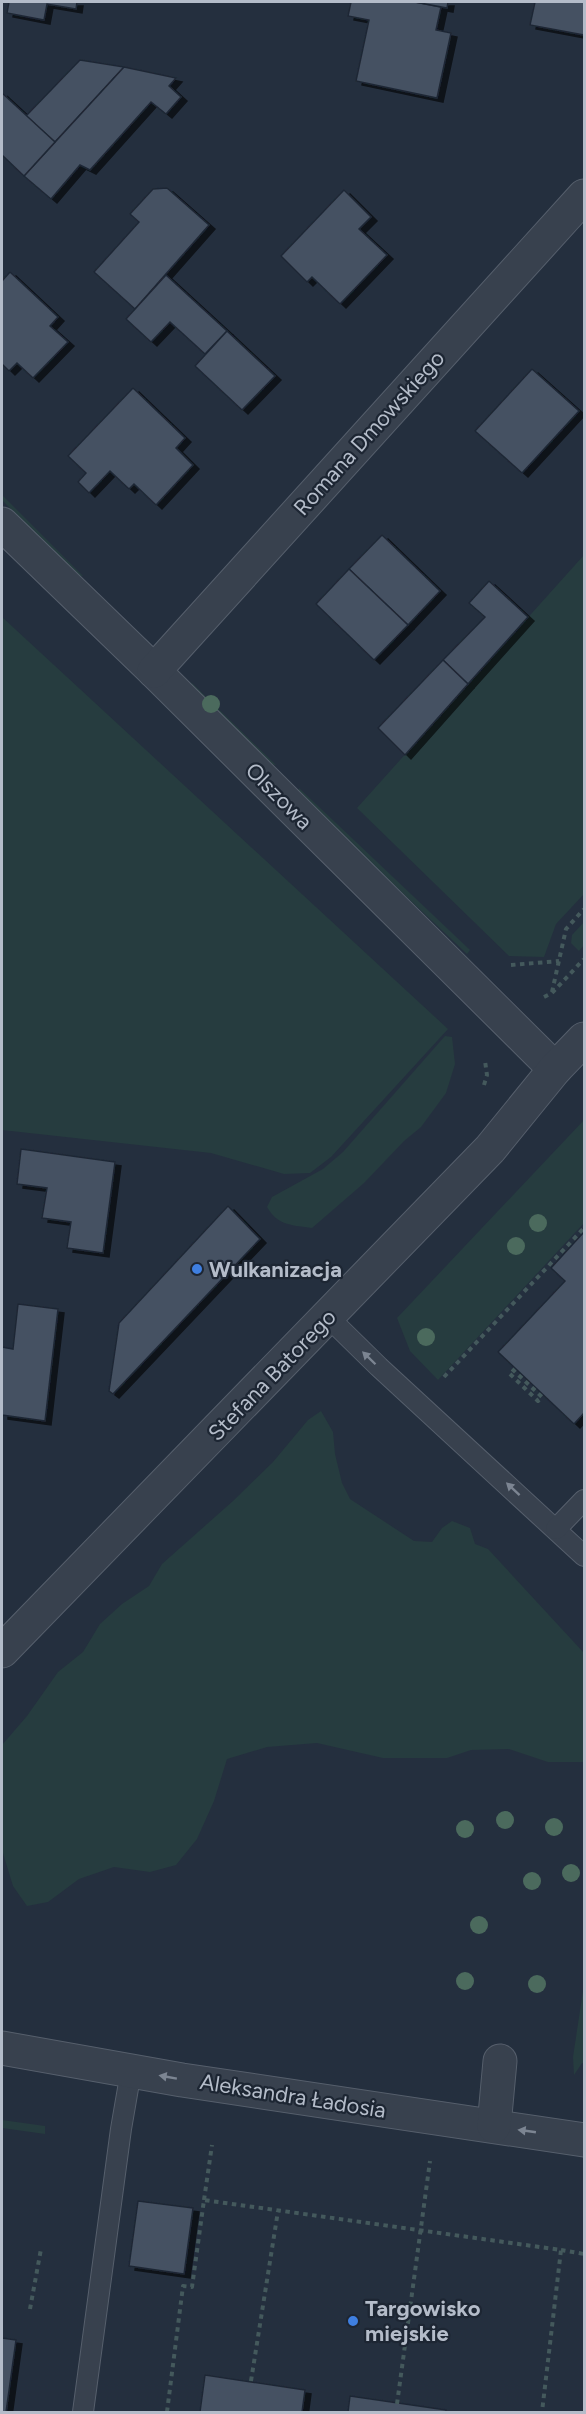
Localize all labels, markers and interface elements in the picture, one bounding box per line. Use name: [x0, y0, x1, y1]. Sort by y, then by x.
street label: Romana Dmowskiego: [288, 345, 450, 521]
street label: Olszowa: [240, 757, 318, 835]
place label: Wulkanizacja: [209, 1256, 342, 1283]
marker: Wulkanizacja: [190, 1262, 204, 1276]
street label: Stefana Batorego: [202, 1303, 342, 1447]
one-way arrow: [362, 1351, 376, 1365]
one-way arrow: [505, 1482, 520, 1496]
street label: Aleksandra Ładosia: [198, 2068, 388, 2124]
one-way arrow: [158, 2072, 177, 2081]
one-way arrow: [517, 2127, 536, 2136]
place label: Targowisko miejskie: [365, 2295, 481, 2347]
marker: Targowisko miejskie: [346, 2314, 360, 2328]

